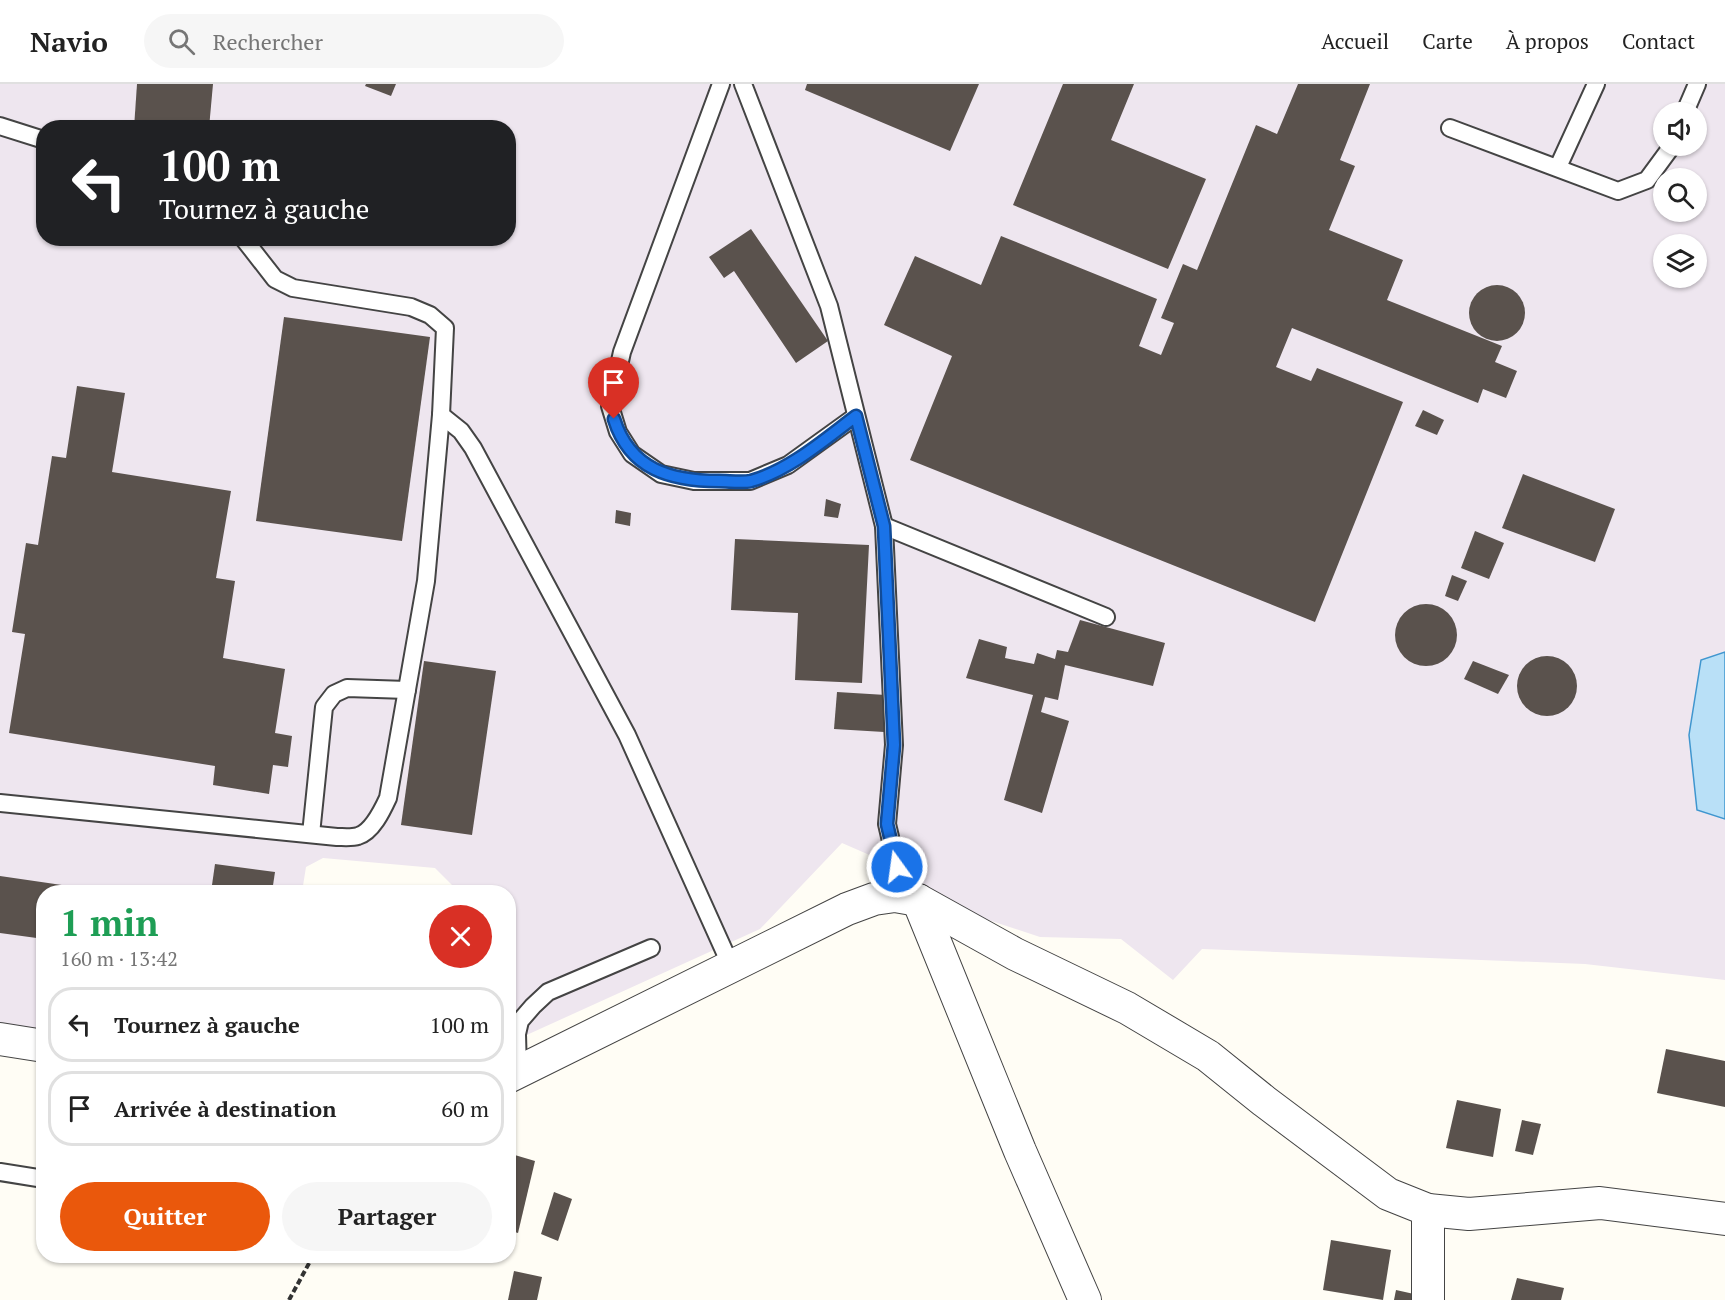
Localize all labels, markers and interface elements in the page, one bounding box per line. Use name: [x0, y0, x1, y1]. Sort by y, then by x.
search box: [144, 14, 564, 68]
text: Navio: [30, 23, 108, 60]
icon: search: [165, 25, 198, 58]
text: Rechercher: [213, 27, 323, 56]
text: Accueil: [1321, 27, 1389, 55]
text: Carte: [1422, 27, 1473, 55]
text: À propos: [1506, 27, 1589, 55]
text: Contact: [1622, 27, 1695, 55]
map controls: [1653, 102, 1707, 288]
button: sound: [1653, 102, 1707, 156]
text: 100 m: [159, 137, 280, 193]
icon: left: [60, 144, 138, 222]
button: search: [1653, 168, 1707, 222]
text: Tournez à gauche: [159, 191, 369, 227]
button: layers: [1653, 234, 1707, 288]
pin: [588, 357, 639, 419]
icon: arrive: [597, 366, 630, 399]
position arrow: [865, 835, 929, 899]
text: 1 min: [60, 899, 158, 946]
button: close: [429, 905, 492, 968]
text: 160 m · 13:42: [60, 945, 178, 972]
icon: left: [63, 1008, 96, 1041]
text: Tournez à gauche: [114, 1010, 300, 1039]
text: 100 m: [429, 1010, 489, 1039]
icon: arrive: [63, 1092, 96, 1125]
text: Arrivée à destination: [114, 1094, 336, 1123]
text: 60 m: [441, 1094, 489, 1123]
button: Quitter: [60, 1182, 270, 1251]
button: Partager: [282, 1182, 492, 1251]

